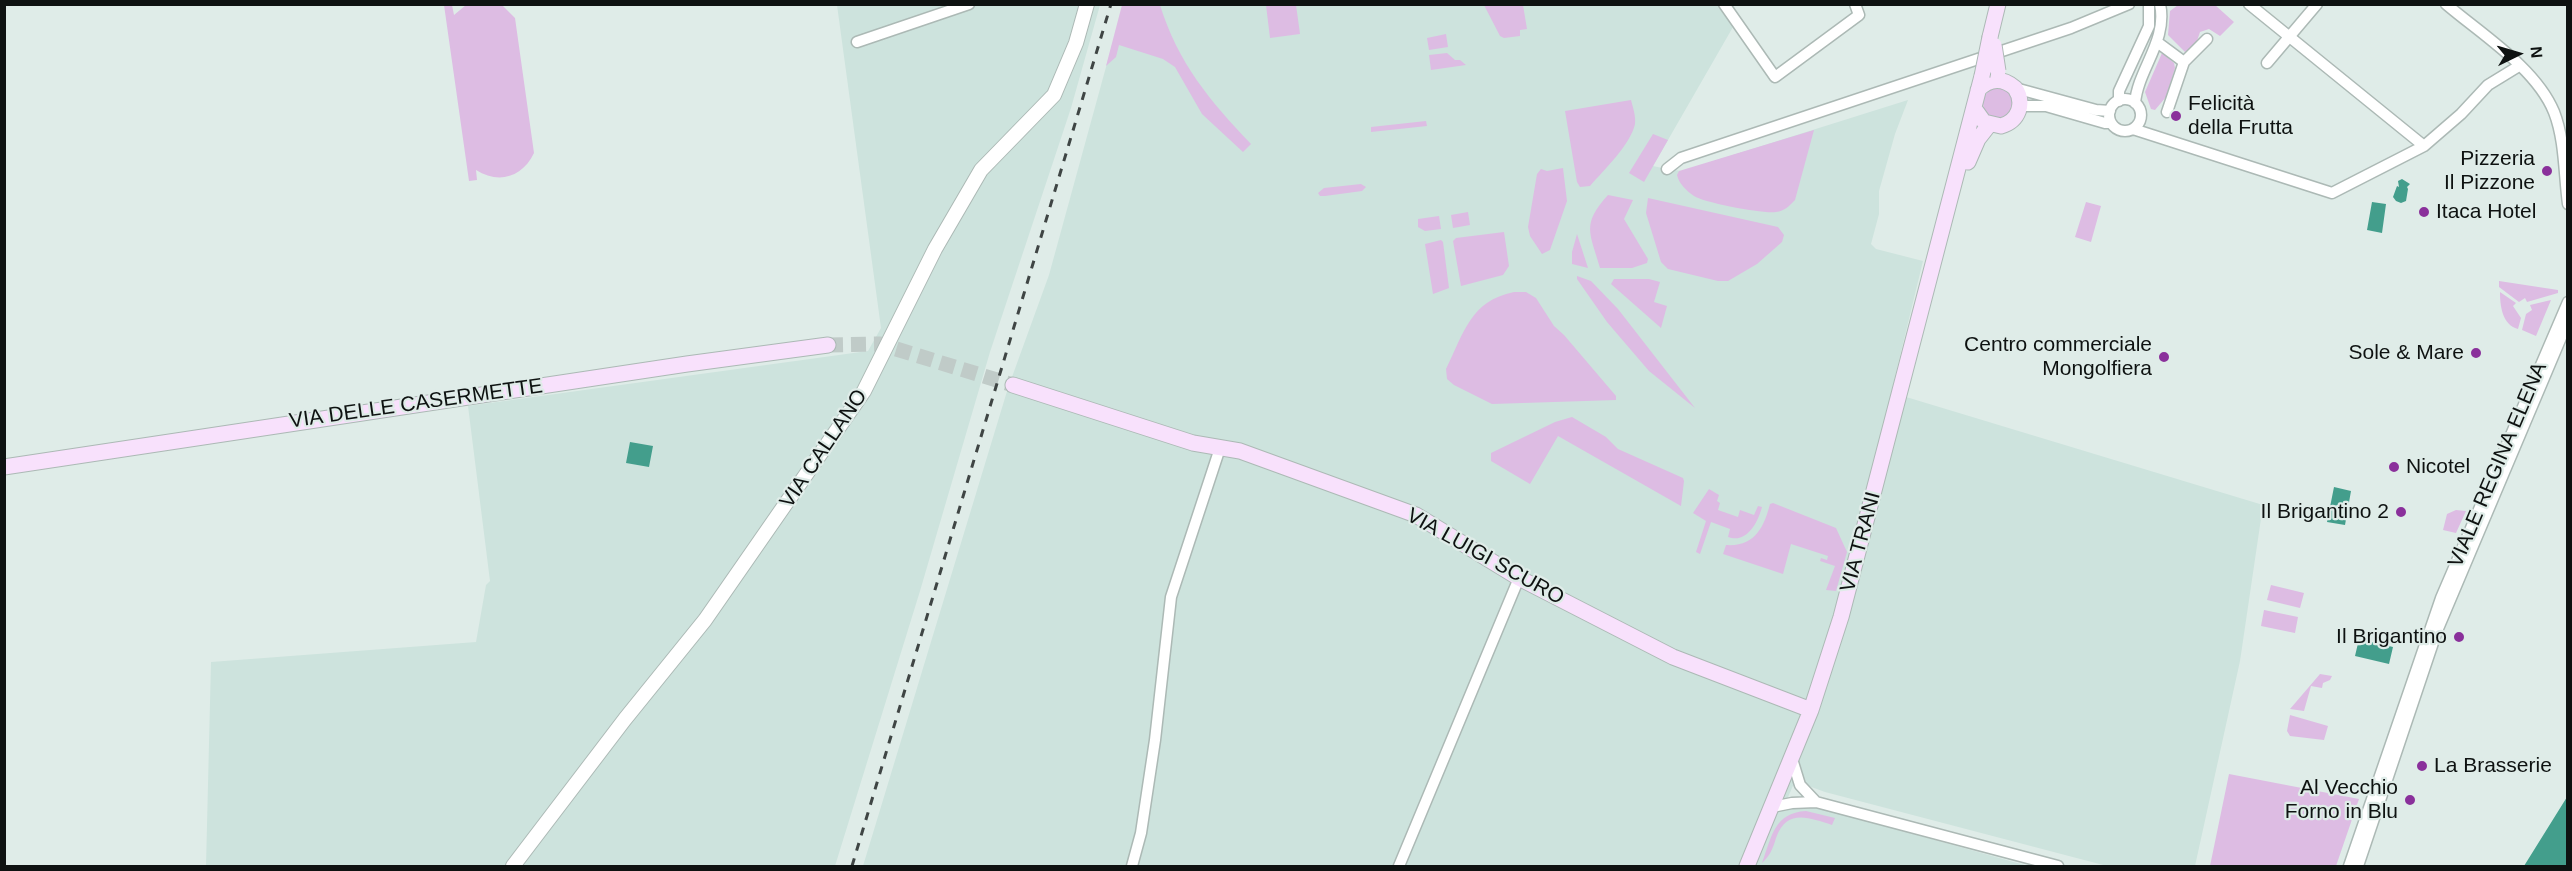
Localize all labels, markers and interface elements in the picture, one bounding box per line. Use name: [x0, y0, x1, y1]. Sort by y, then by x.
north arrow: [2488, 24, 2548, 84]
text: N: [2527, 46, 2545, 59]
place label: Felicità della Frutta: [2188, 91, 2293, 141]
marker: Felicità della Frutta: [2169, 109, 2183, 123]
place label: Pizzeria Il Pizzone: [2444, 146, 2535, 196]
marker: Pizzeria Il Pizzone: [2540, 164, 2554, 178]
place label: Itaca Hotel: [2436, 199, 2536, 225]
marker: Itaca Hotel: [2417, 205, 2431, 219]
place label: Centro commerciale Mongolfiera: [1964, 332, 2152, 382]
place label: Sole & Mare: [2348, 340, 2464, 366]
marker: Sole & Mare: [2469, 346, 2483, 360]
marker: Centro commerciale Mongolfiera: [2157, 350, 2171, 364]
street label: VIALE REGINA ELENA: [2443, 359, 2553, 571]
street label: VIA DELLE CASERMETTE: [288, 374, 544, 434]
street label: VIA CALLANO: [775, 385, 873, 513]
place label: Nicotel: [2406, 454, 2470, 480]
marker: Nicotel: [2387, 460, 2401, 474]
street label: VIA TRANI: [1836, 489, 1886, 595]
place label: Il Brigantino 2: [2261, 499, 2389, 525]
street label: VIA LUIGI SCURO: [1402, 503, 1568, 611]
marker: Il Brigantino 2: [2394, 505, 2408, 519]
place label: Il Brigantino: [2336, 624, 2447, 650]
marker: Il Brigantino: [2452, 630, 2466, 644]
place label: La Brasserie: [2434, 753, 2552, 779]
marker: La Brasserie: [2415, 759, 2429, 773]
place label: Al Vecchio Forno in Blu: [2285, 775, 2398, 825]
marker: Al Vecchio Forno in Blu: [2403, 793, 2417, 807]

